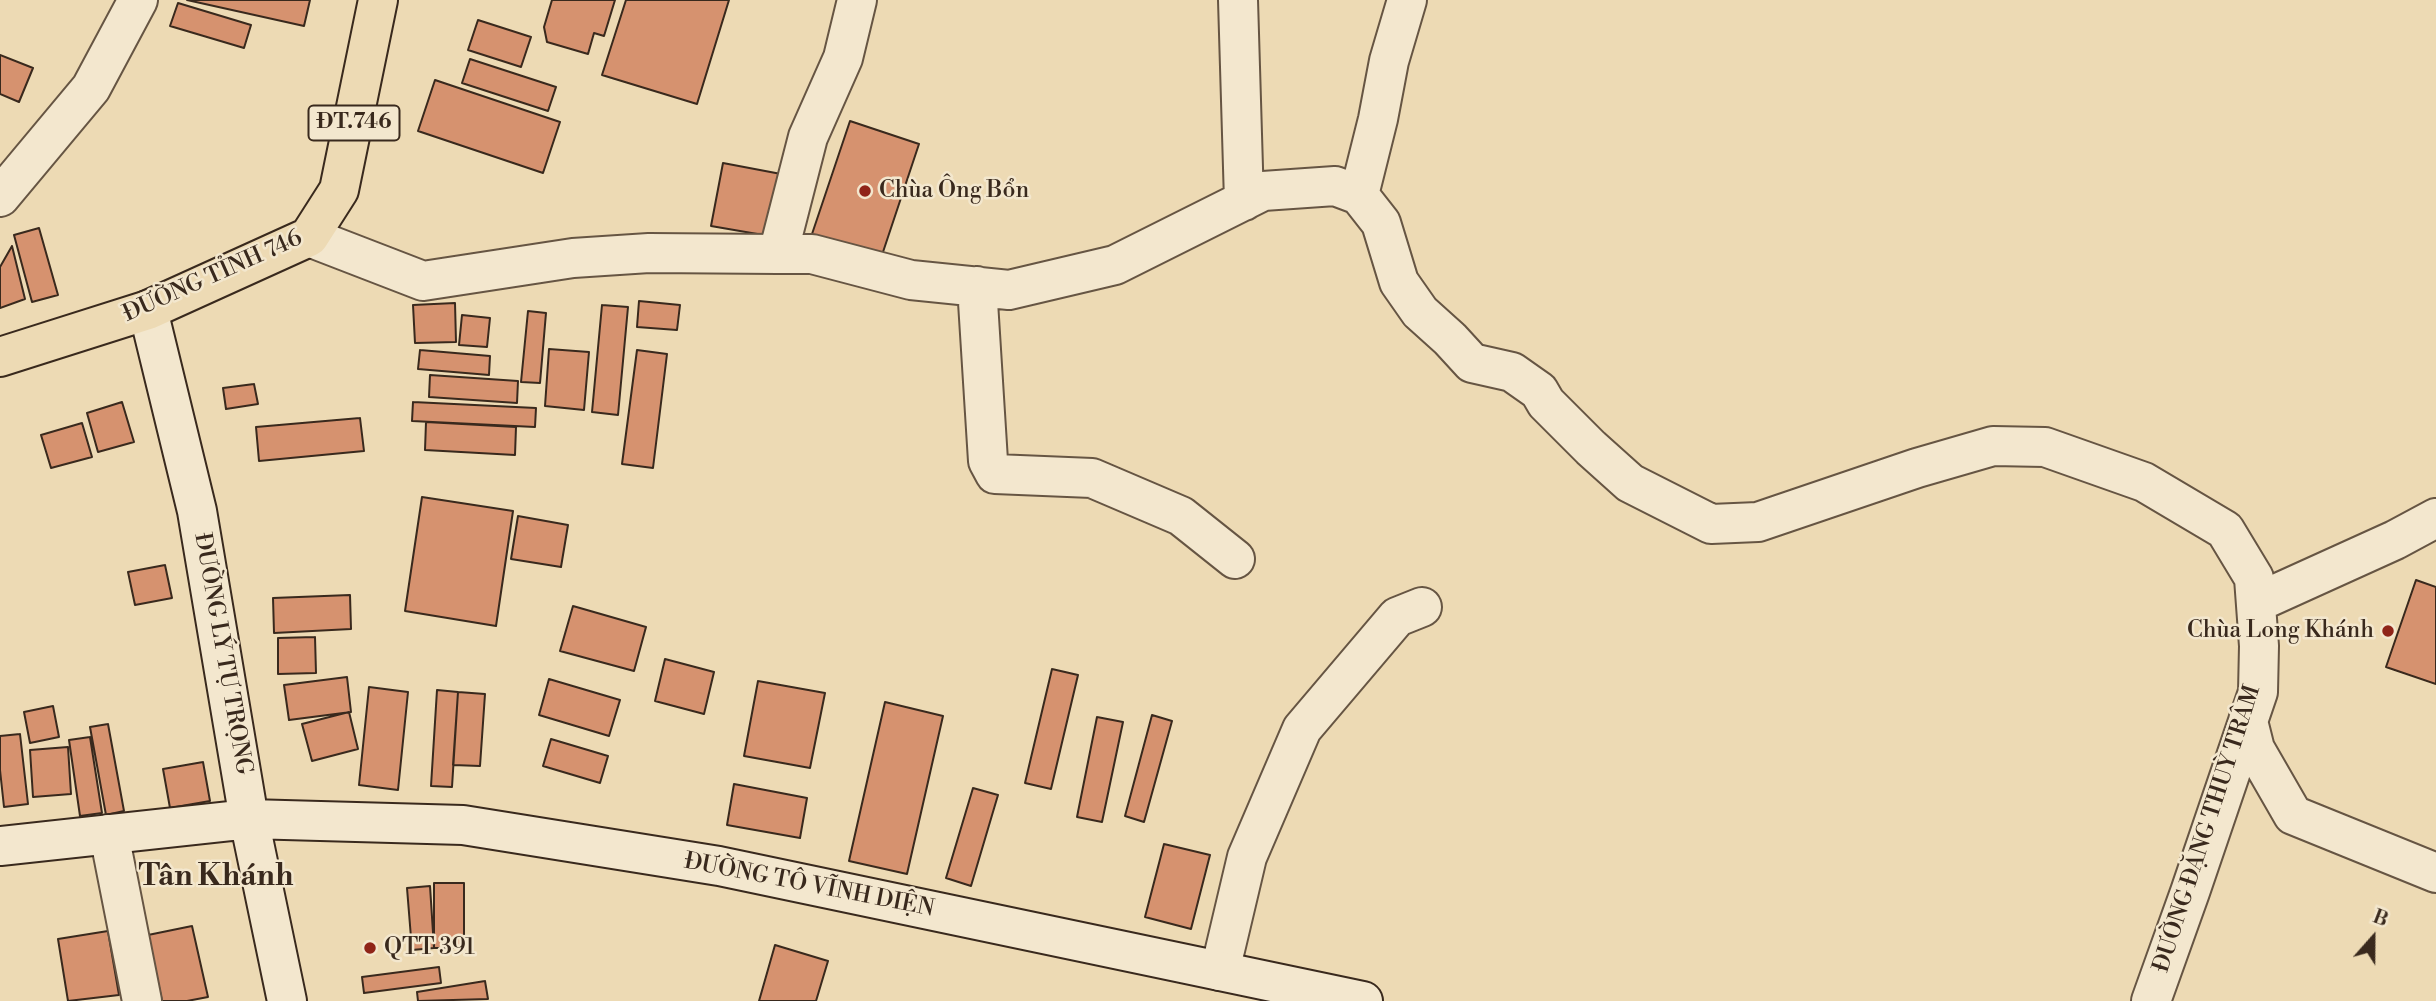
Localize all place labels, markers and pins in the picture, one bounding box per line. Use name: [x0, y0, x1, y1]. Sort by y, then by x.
place label: Chùa Ông Bổn: [879, 177, 1029, 205]
marker: Chùa Ông Bổn: [857, 183, 873, 199]
place label: Chùa Long Khánh: [2187, 617, 2374, 645]
marker: Chùa Long Khánh: [2380, 623, 2396, 639]
place label: QTT 391: [384, 934, 475, 962]
marker: QTT 391: [362, 940, 378, 956]

